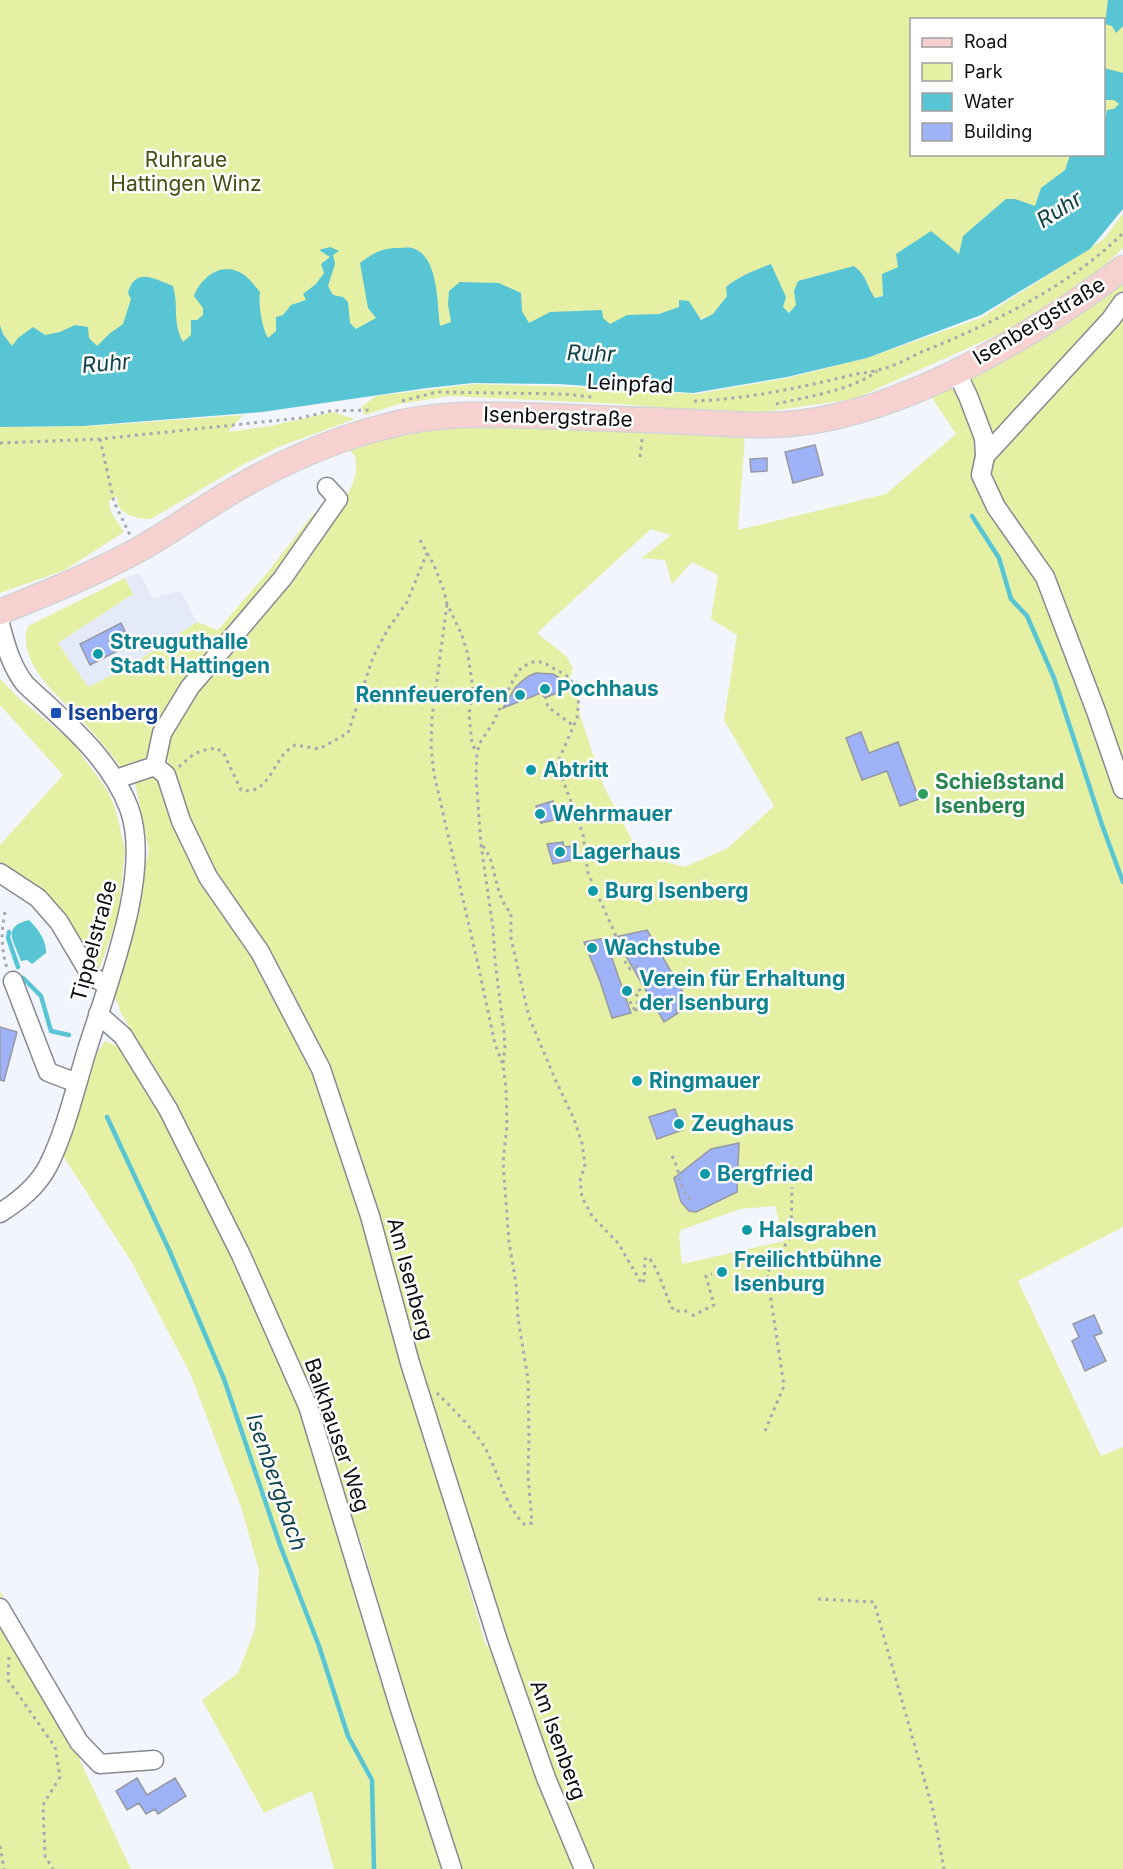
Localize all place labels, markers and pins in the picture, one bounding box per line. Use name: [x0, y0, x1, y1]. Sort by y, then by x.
place label: Streuguthalle Stadt Hattingen: [110, 629, 270, 678]
marker: Streuguthalle Stadt Hattingen: [91, 647, 105, 661]
place label: Pochhaus: [557, 676, 659, 701]
place label: Rennfeuerofen: [355, 682, 508, 707]
marker: Pochhaus: [538, 682, 552, 696]
marker: Rennfeuerofen: [513, 688, 527, 702]
place label: Isenberg: [68, 700, 158, 725]
marker: Isenberg: [49, 706, 63, 720]
place label: Abtritt: [543, 757, 609, 782]
marker: Abtritt: [524, 763, 538, 777]
place label: Schießstand Isenberg: [935, 769, 1064, 818]
marker: Schießstand Isenberg: [916, 787, 930, 801]
place label: Wehrmauer: [552, 801, 673, 826]
marker: Wehrmauer: [533, 807, 547, 821]
place label: Lagerhaus: [572, 839, 681, 864]
marker: Lagerhaus: [553, 845, 567, 859]
place label: Burg Isenberg: [605, 878, 749, 903]
marker: Burg Isenberg: [586, 884, 600, 898]
place label: Wachstube: [604, 935, 720, 960]
marker: Wachstube: [585, 941, 599, 955]
place label: Verein für Erhaltung der Isenburg: [639, 966, 845, 1015]
marker: Verein für Erhaltung der Isenburg: [620, 984, 634, 998]
place label: Ringmauer: [649, 1068, 761, 1093]
marker: Ringmauer: [630, 1074, 644, 1088]
place label: Zeughaus: [691, 1111, 794, 1136]
marker: Zeughaus: [672, 1117, 686, 1131]
place label: Bergfried: [717, 1161, 813, 1186]
marker: Bergfried: [698, 1167, 712, 1181]
place label: Halsgraben: [759, 1217, 877, 1242]
marker: Halsgraben: [740, 1223, 754, 1237]
place label: Freilichtbühne Isenburg: [734, 1247, 882, 1296]
marker: Freilichtbühne Isenburg: [715, 1265, 729, 1279]

